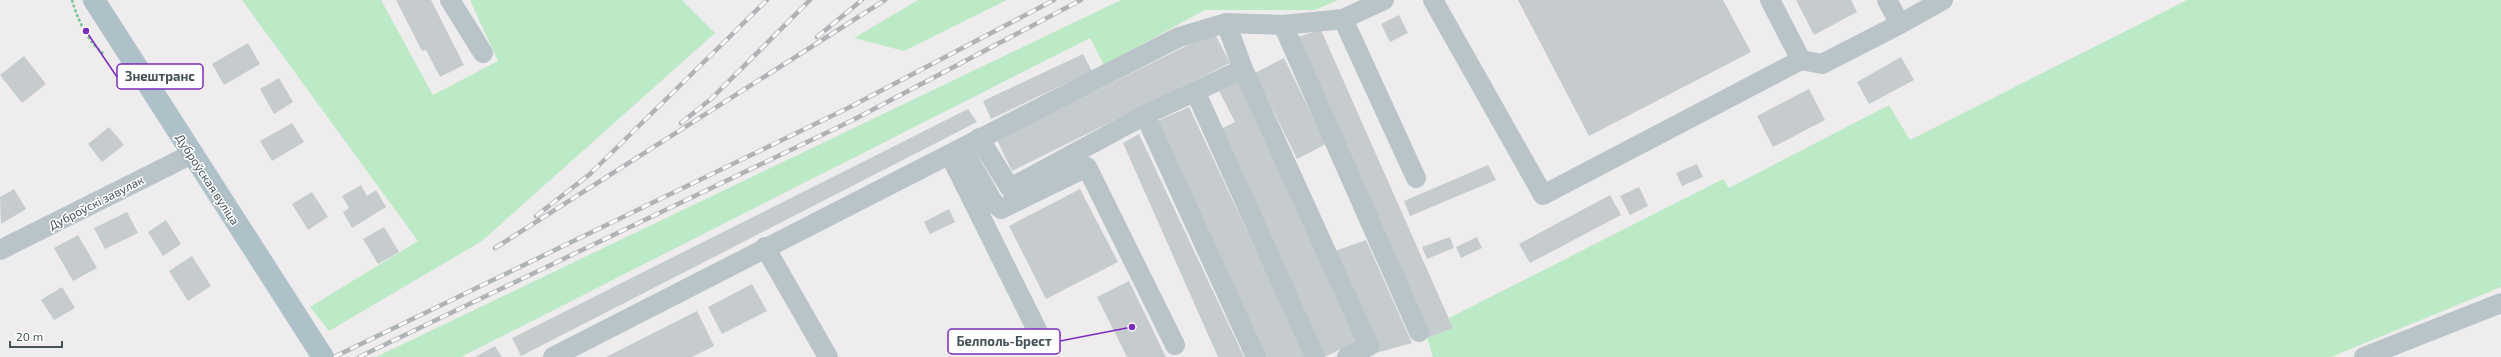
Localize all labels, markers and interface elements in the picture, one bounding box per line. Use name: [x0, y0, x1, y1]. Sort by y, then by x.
callout: Знештранс: [117, 64, 203, 89]
text: Знештранс: [125, 68, 195, 84]
street label: Дуброўская вуліца: [172, 131, 243, 228]
street label: Дуброўскі завулак: [46, 172, 147, 233]
scale bar: [10, 323, 62, 349]
text: 20 m: [16, 329, 43, 343]
callout: Белполь-Брест: [948, 329, 1060, 354]
text: Белполь-Брест: [956, 333, 1052, 349]

